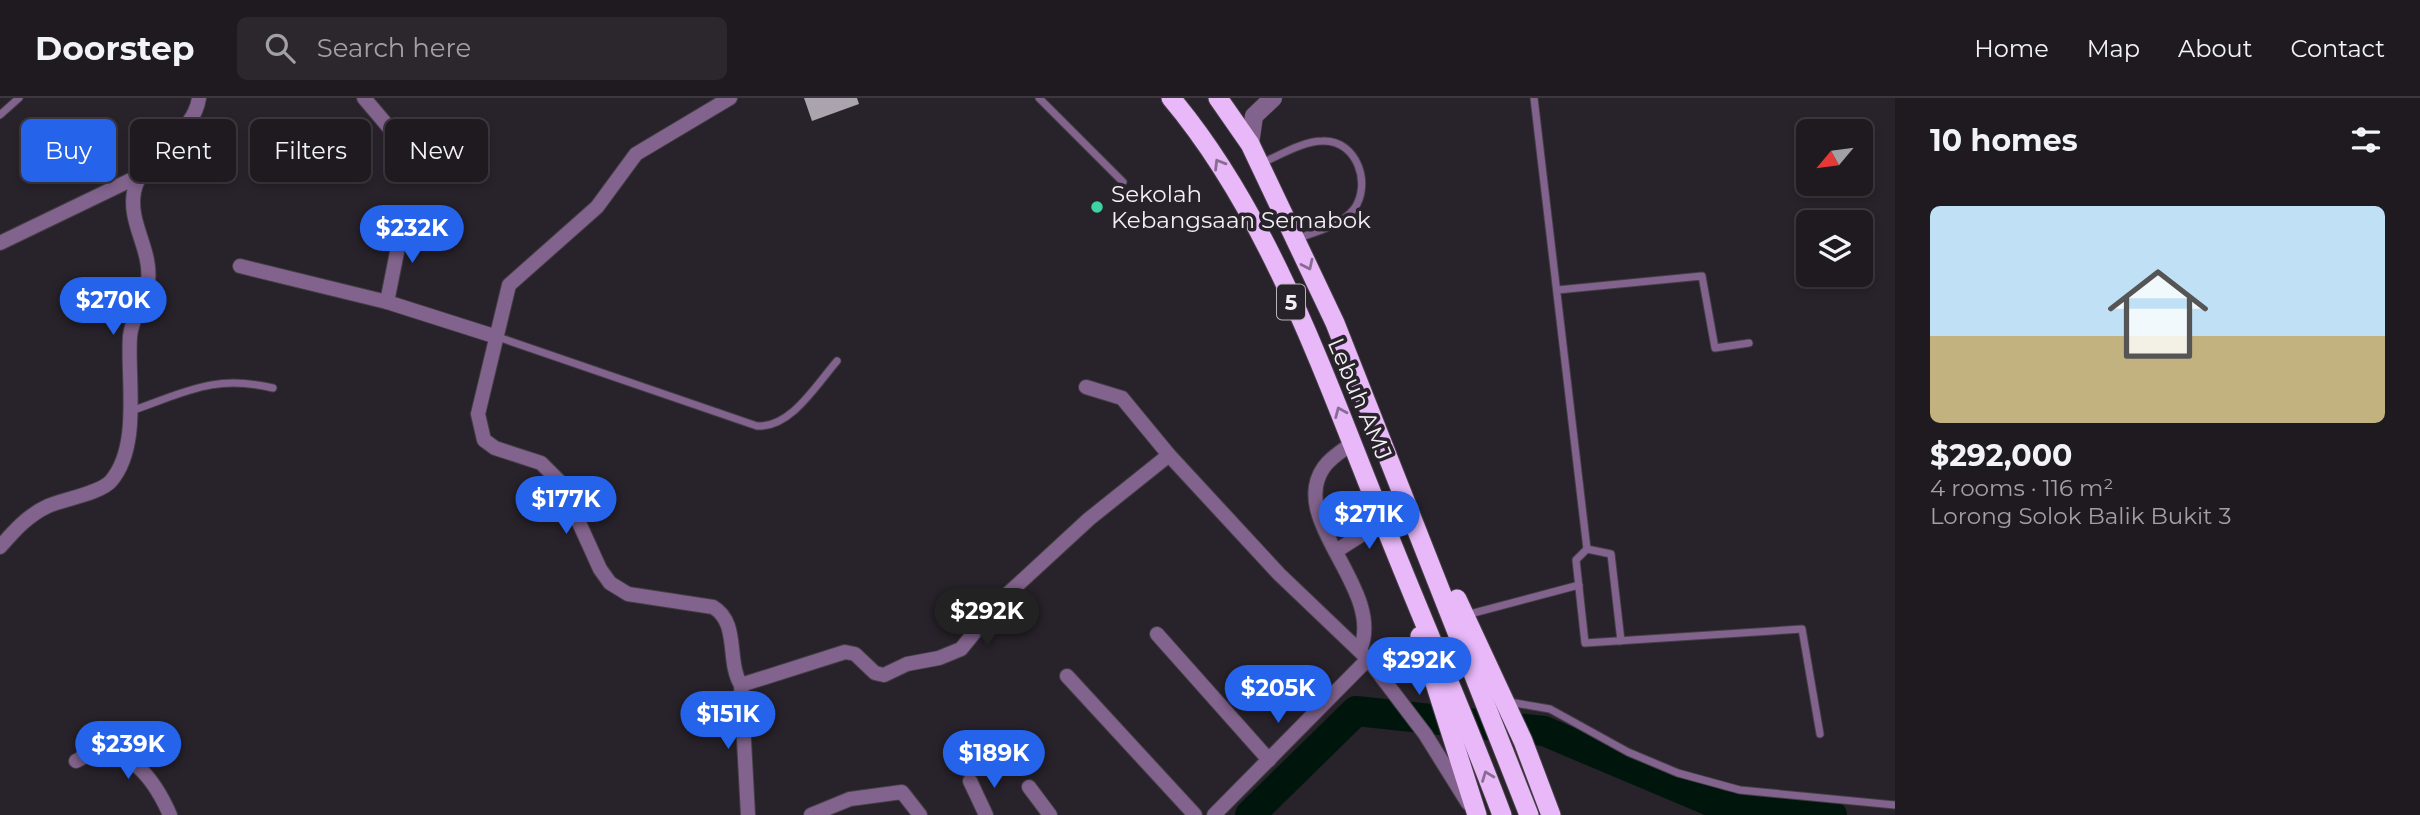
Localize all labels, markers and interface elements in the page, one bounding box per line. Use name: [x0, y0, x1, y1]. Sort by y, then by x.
search box: [237, 17, 727, 80]
text: Doorstep: [35, 28, 195, 68]
icon: search: [261, 29, 299, 67]
text: Search here: [317, 32, 471, 64]
text: Home: [1974, 34, 2049, 63]
text: Map: [2087, 34, 2140, 63]
text: About: [2178, 34, 2252, 63]
text: Contact: [2290, 34, 2385, 63]
chip: Buy: [21, 119, 116, 182]
chip: Rent: [130, 119, 236, 182]
chip: Filters: [250, 119, 371, 182]
chip: New: [385, 119, 488, 182]
north arrow: [1796, 119, 1872, 196]
map controls: [1796, 119, 1873, 287]
icon: filters: [2347, 121, 2385, 159]
text: 10 homes: [1930, 122, 2078, 159]
one-way arrow: [1214, 158, 1227, 171]
place label: Sekolah Kebangsaan Semabok: [1111, 180, 1371, 234]
marker: Sekolah Kebangsaan Semabok: [1089, 199, 1105, 215]
pin: $232K: [363, 206, 461, 265]
button: layers: [1796, 210, 1873, 287]
text: $232K: [376, 214, 448, 242]
icon: home: [2095, 251, 2221, 377]
one-way arrow: [1300, 258, 1314, 270]
pin: $270K: [64, 278, 162, 337]
road number: 5: [1277, 284, 1305, 320]
text: $270K: [76, 286, 150, 314]
street label: Lebuh AMJ: [1322, 334, 1398, 464]
one-way arrow: [1334, 407, 1348, 419]
text: $292,000: [1930, 437, 2072, 474]
text: 4 rooms · 116 m²: [1930, 474, 2113, 502]
pin: $177K: [517, 476, 615, 536]
text: $177K: [532, 485, 601, 513]
pin: $271K: [1320, 491, 1418, 551]
text: $271K: [1335, 500, 1403, 528]
text: Lorong Solok Balik Bukit 3: [1930, 502, 2231, 530]
pin: $292K: [938, 588, 1036, 648]
text: $292K: [950, 597, 1024, 625]
pin: $292K: [1370, 638, 1468, 697]
text: $292K: [1382, 646, 1456, 674]
pin: $205K: [1229, 666, 1327, 725]
text: $205K: [1241, 674, 1315, 702]
pin: $151K: [679, 692, 777, 751]
text: $151K: [696, 700, 760, 728]
pin: $239K: [79, 722, 177, 781]
text: $239K: [91, 730, 165, 758]
pin: $189K: [945, 730, 1043, 790]
text: $189K: [959, 739, 1029, 767]
one-way arrow: [1482, 771, 1496, 783]

